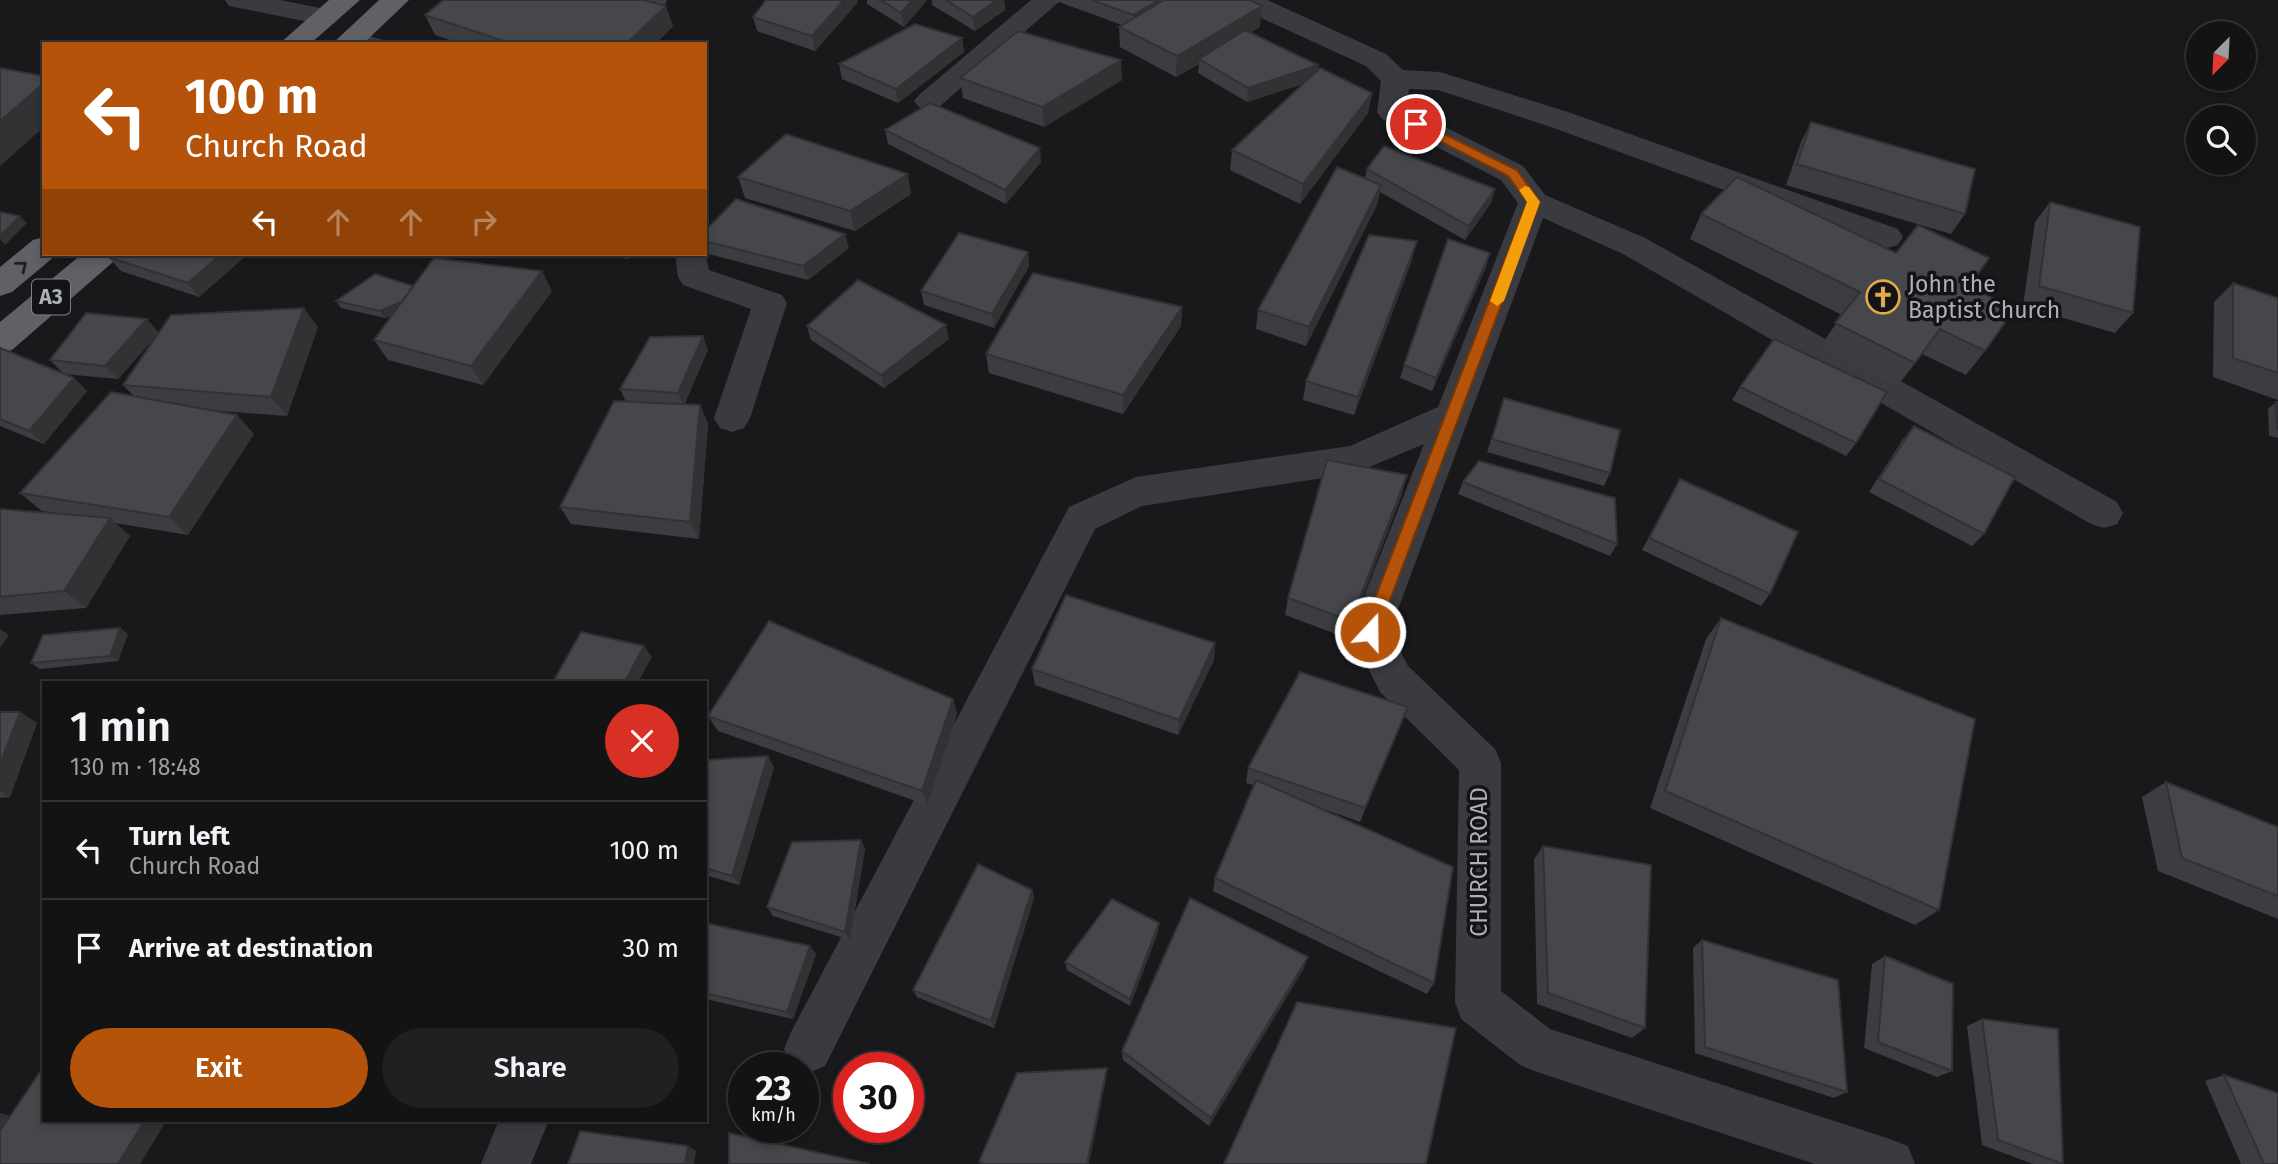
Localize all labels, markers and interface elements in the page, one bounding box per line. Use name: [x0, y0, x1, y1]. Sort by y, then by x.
north arrow: [2186, 21, 2256, 91]
map controls: [2186, 21, 2256, 175]
text: 100 m: [185, 67, 318, 126]
icon: left: [70, 70, 161, 161]
pin: [1386, 94, 1446, 154]
icon: arrive: [1397, 105, 1435, 143]
button: search: [2186, 105, 2256, 175]
text: Church Road: [185, 127, 368, 165]
icon: left: [246, 203, 284, 241]
icon: ahead: [319, 203, 357, 241]
icon: ahead: [392, 203, 430, 241]
icon: right: [465, 203, 503, 241]
one-way arrow: [14, 261, 26, 274]
place label: John the Baptist Church: [1908, 270, 2060, 324]
church icon: John the Baptist Church: [1864, 278, 1902, 316]
road number: A3: [32, 280, 70, 314]
position arrow: [1333, 595, 1407, 669]
text: 1 min: [70, 702, 171, 752]
button: close: [605, 704, 679, 778]
text: 130 m · 18:48: [70, 753, 201, 781]
street label: CHURCH ROAD: [1465, 787, 1493, 937]
text: Turn left: [129, 821, 230, 852]
icon: left: [70, 831, 108, 869]
text: 100 m: [610, 835, 679, 866]
text: Church Road: [129, 852, 260, 880]
icon: arrive: [70, 929, 108, 967]
text: Arrive at destination: [129, 933, 373, 964]
text: 30 m: [622, 933, 679, 964]
button: Exit: [70, 1028, 368, 1108]
button: Share: [382, 1028, 679, 1108]
speed limit sign: 30: [833, 1052, 924, 1143]
text: 23: [755, 1067, 792, 1109]
text: km/h: [751, 1104, 796, 1126]

